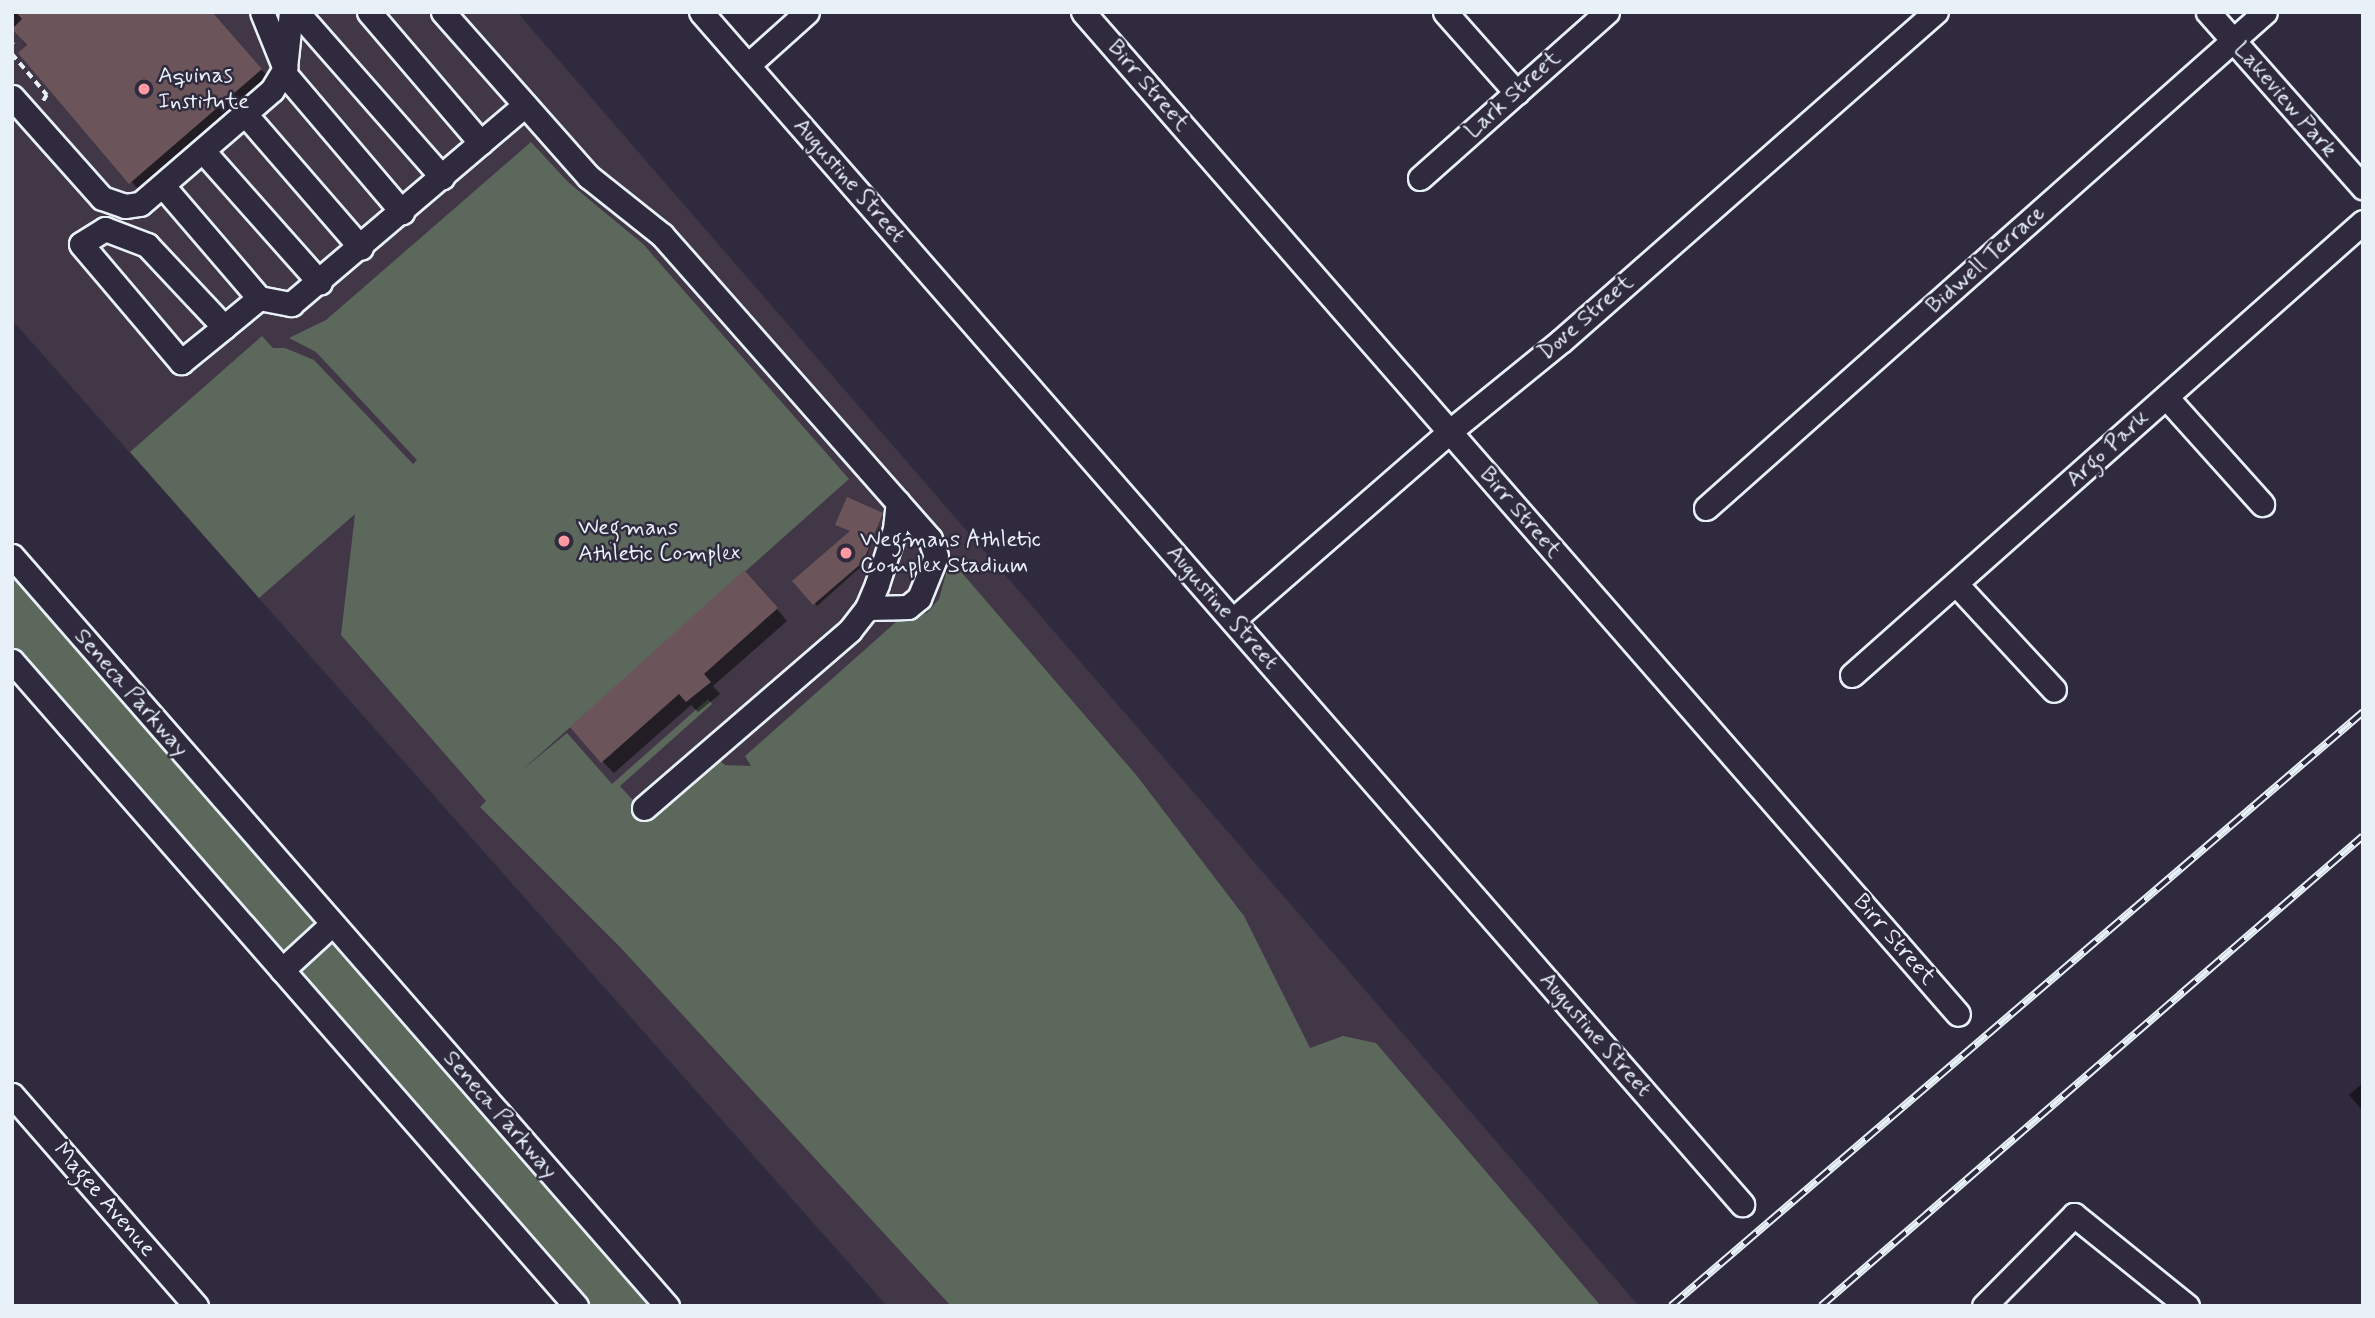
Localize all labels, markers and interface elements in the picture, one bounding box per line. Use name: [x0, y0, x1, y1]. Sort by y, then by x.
street label: Birr Street: [1101, 35, 1195, 137]
street label: Lakeview Park: [2228, 37, 2342, 163]
street label: Lark Street: [1460, 45, 1566, 145]
place label: Aquinas Institute: [158, 62, 249, 116]
marker: Aquinas Institute: [136, 81, 152, 97]
street label: Augustine Street: [786, 111, 912, 251]
street label: Bidwell Terrace: [1921, 200, 2051, 320]
street label: Dove Street: [1533, 269, 1639, 367]
street label: Argo Park: [2063, 406, 2153, 492]
street label: Birr Street: [1473, 462, 1567, 564]
place label: Wegmans Athletic Complex: [578, 514, 740, 568]
place label: Wegmans Athletic Complex Stadium: [860, 526, 1041, 580]
marker: Wegmans Athletic Complex: [556, 533, 572, 549]
street label: Augustine Street: [1159, 538, 1285, 678]
marker: Wegmans Athletic Complex Stadium: [838, 545, 854, 561]
street label: Seneca Parkway: [68, 623, 194, 763]
street label: Birr Street: [1847, 889, 1941, 991]
street label: Augustine Street: [1532, 965, 1658, 1105]
street label: Seneca Parkway: [437, 1045, 563, 1185]
street label: Magee Avenue: [47, 1137, 161, 1263]

